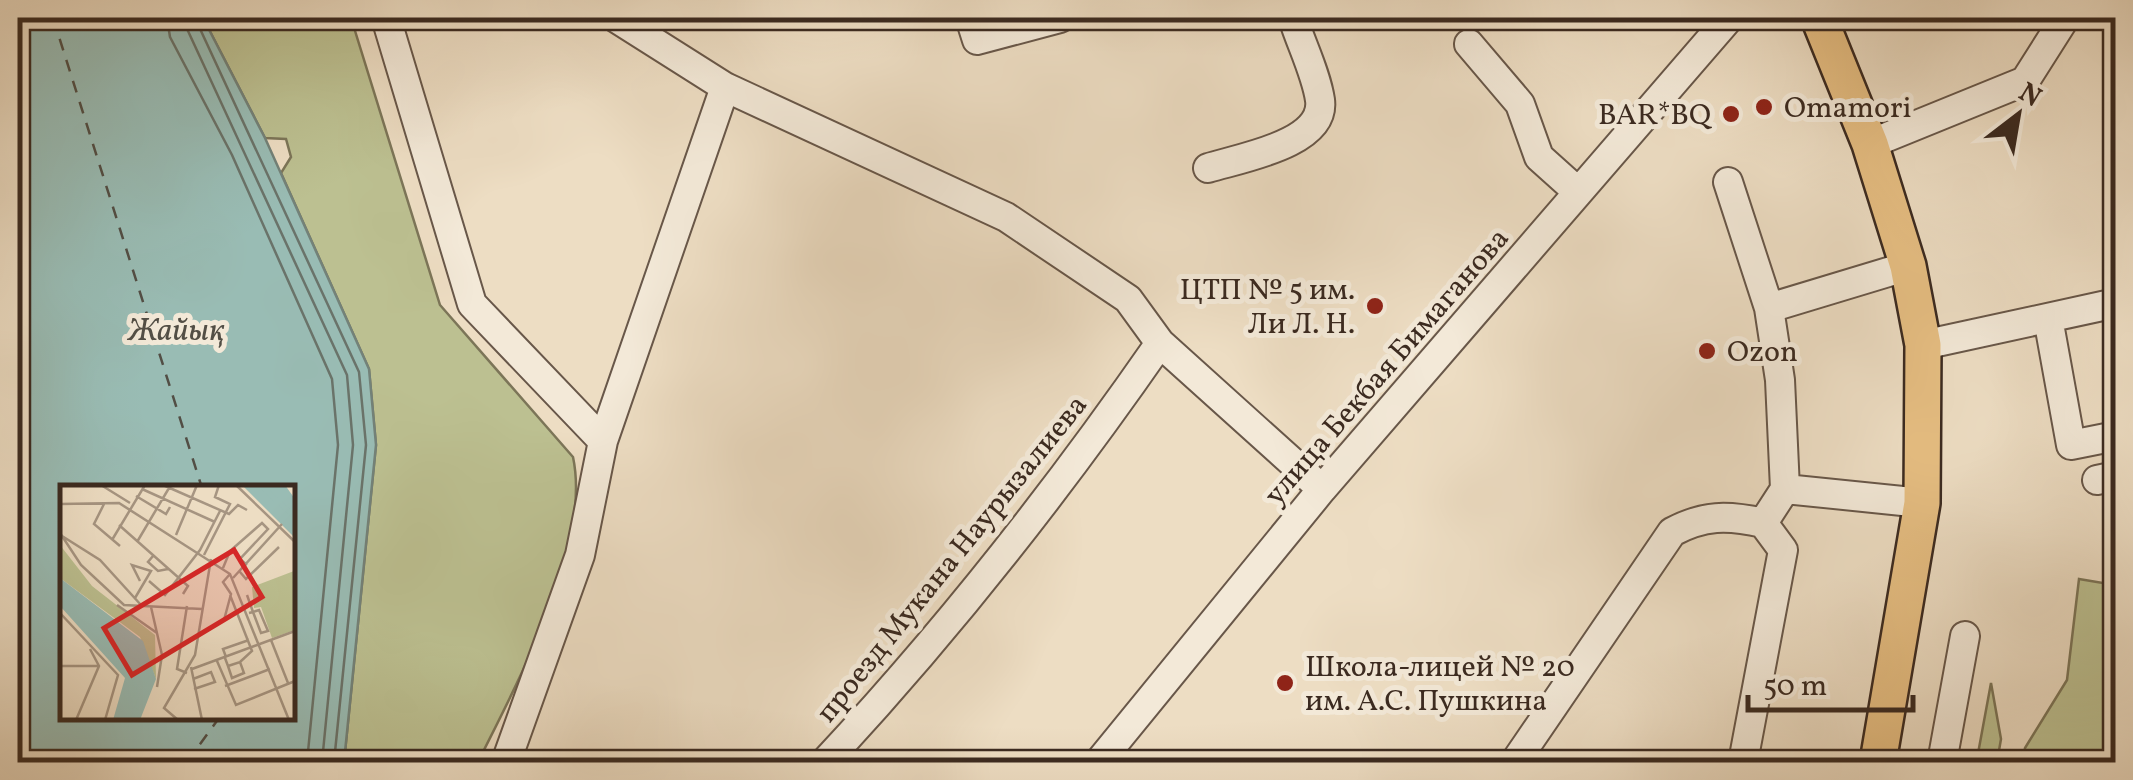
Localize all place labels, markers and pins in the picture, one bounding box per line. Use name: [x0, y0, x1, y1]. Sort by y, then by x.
place label: Omamori: [1784, 88, 1912, 130]
place label: BAR*BQ: [1598, 95, 1712, 137]
marker: Omamori: [1753, 96, 1775, 118]
marker: BAR*BQ: [1720, 103, 1742, 125]
place label: ЦТП № 5 им. Ли Л. Н.: [1180, 270, 1355, 346]
marker: ЦТП № 5 им. Ли Л. Н.: [1364, 295, 1386, 317]
place label: Ozon: [1727, 332, 1798, 374]
marker: Ozon: [1696, 340, 1718, 362]
place label: Школа-лицей № 20 им. А.С. Пушкина: [1305, 647, 1575, 723]
marker: Школа-лицей № 20 им. А.С. Пушкина: [1274, 672, 1296, 694]

